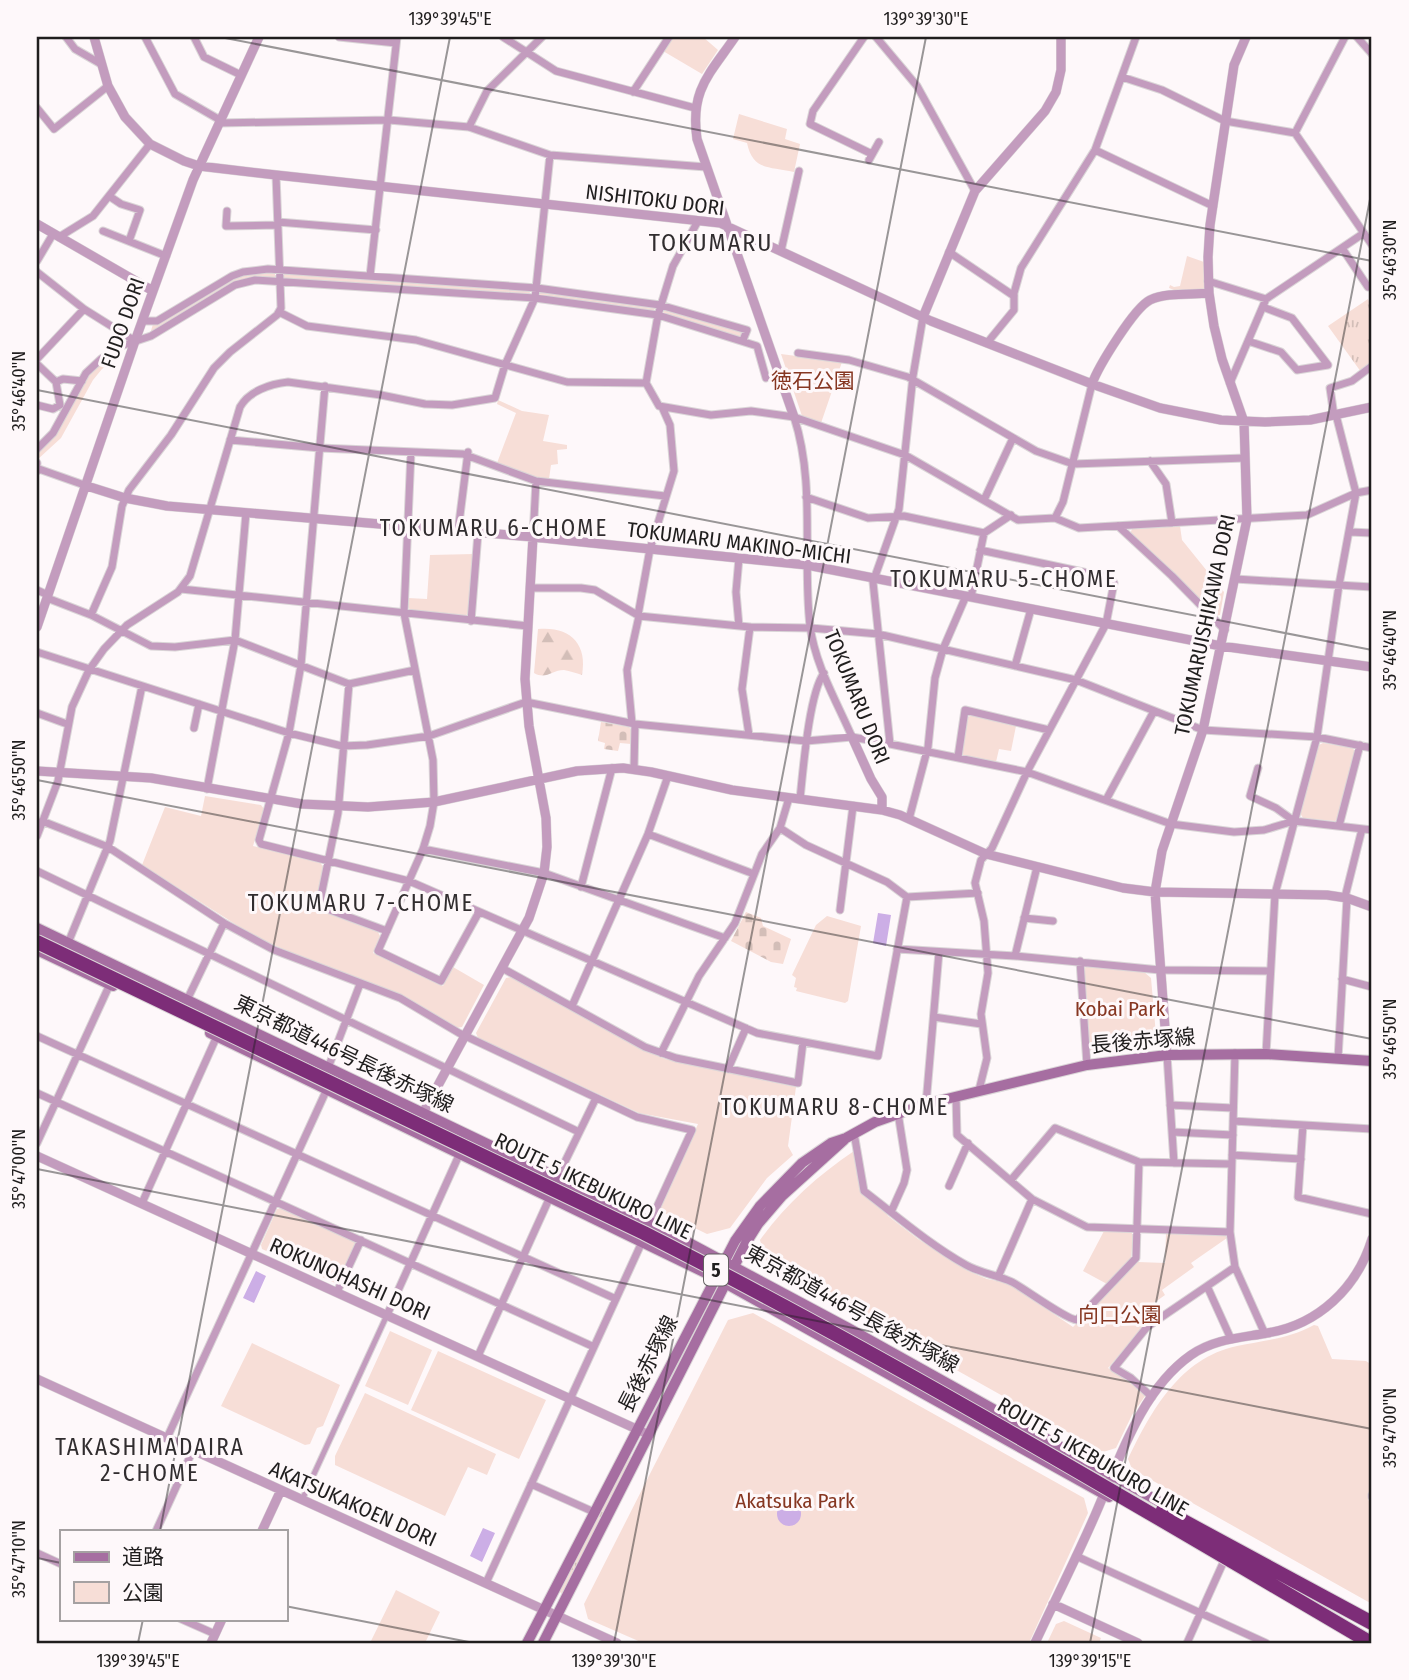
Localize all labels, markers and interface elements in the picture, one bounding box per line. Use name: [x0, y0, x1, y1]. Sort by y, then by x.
text: 139°39'45"E: [408, 8, 492, 30]
text: 139°39'30"E: [884, 8, 969, 30]
street label: NISHITOKU DORI: [584, 179, 726, 221]
text: 35°46'30"N: [1379, 220, 1401, 300]
district label: TOKUMARU: [649, 229, 773, 257]
street label: FUDO DORI: [95, 274, 151, 372]
text: 35°46'40"N: [8, 351, 30, 431]
park label: 徳石公園: [771, 368, 855, 394]
street label: TOKUMARUISHIKAWA DORI: [1169, 512, 1241, 738]
district label: TOKUMARU 6-CHOME: [380, 514, 608, 542]
street label: TOKUMARU MAKINO-MICHI: [625, 516, 853, 570]
district label: TOKUMARU 5-CHOME: [890, 565, 1118, 593]
text: 35°46'40"N: [1379, 610, 1401, 690]
street label: TOKUMARU DORI: [818, 626, 896, 768]
text: 35°46'50"N: [8, 740, 30, 820]
district label: TOKUMARU 7-CHOME: [248, 889, 474, 917]
street label: 東京都道446号長後赤塚線: [230, 990, 458, 1118]
park label: Kobai Park: [1075, 996, 1166, 1022]
text: 35°46'50"N: [1379, 999, 1401, 1079]
street label: 長後赤塚線: [1090, 1023, 1196, 1059]
district label: TOKUMARU 8-CHOME: [721, 1093, 949, 1121]
street label: ROUTE 5 IKEBUKURO LINE: [490, 1127, 696, 1245]
text: 35°47'00"N: [8, 1129, 30, 1209]
street label: ROKUNOHASHI DORI: [266, 1232, 434, 1326]
street label: 東京都道446号長後赤塚線: [740, 1239, 964, 1379]
road number: 5: [704, 1254, 728, 1286]
park label: 向口公園: [1078, 1302, 1162, 1328]
street label: 長後赤塚線: [613, 1311, 683, 1417]
text: 35°47'00"N: [1379, 1388, 1401, 1468]
street label: ROUTE 5 IKEBUKURO LINE: [993, 1392, 1193, 1522]
district label: TAKASHIMADAIRA 2-CHOME: [55, 1433, 245, 1487]
street label: AKATSUKAKOEN DORI: [265, 1455, 441, 1553]
park label: Akatsuka Park: [735, 1488, 855, 1514]
text: 35°47'10"N: [8, 1520, 30, 1598]
legend: [60, 1530, 287, 1620]
text: 道路: [122, 1544, 164, 1570]
text: 公園: [122, 1580, 164, 1606]
text: 139°39'45"E: [96, 1650, 180, 1672]
text: 139°39'30"E: [572, 1650, 657, 1672]
text: 139°39'15"E: [1049, 1650, 1131, 1672]

